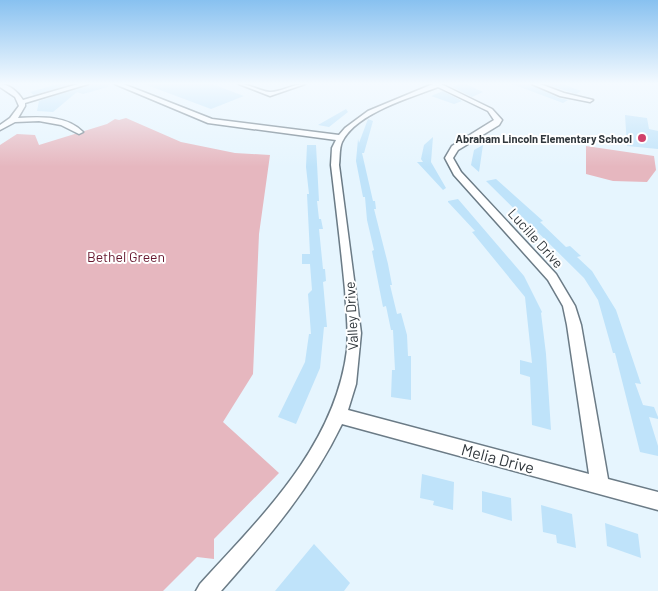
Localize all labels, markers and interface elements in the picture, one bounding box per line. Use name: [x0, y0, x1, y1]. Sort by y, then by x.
place label: Abraham Lincoln Elementary School: [456, 132, 632, 145]
marker: Abraham Lincoln Elementary School: [636, 132, 648, 144]
street label: Lucille Drive: [505, 205, 567, 271]
park label: Bethel Green: [87, 248, 165, 265]
street label: Valley Drive: [341, 281, 361, 351]
street label: Melia Drive: [459, 439, 537, 477]

